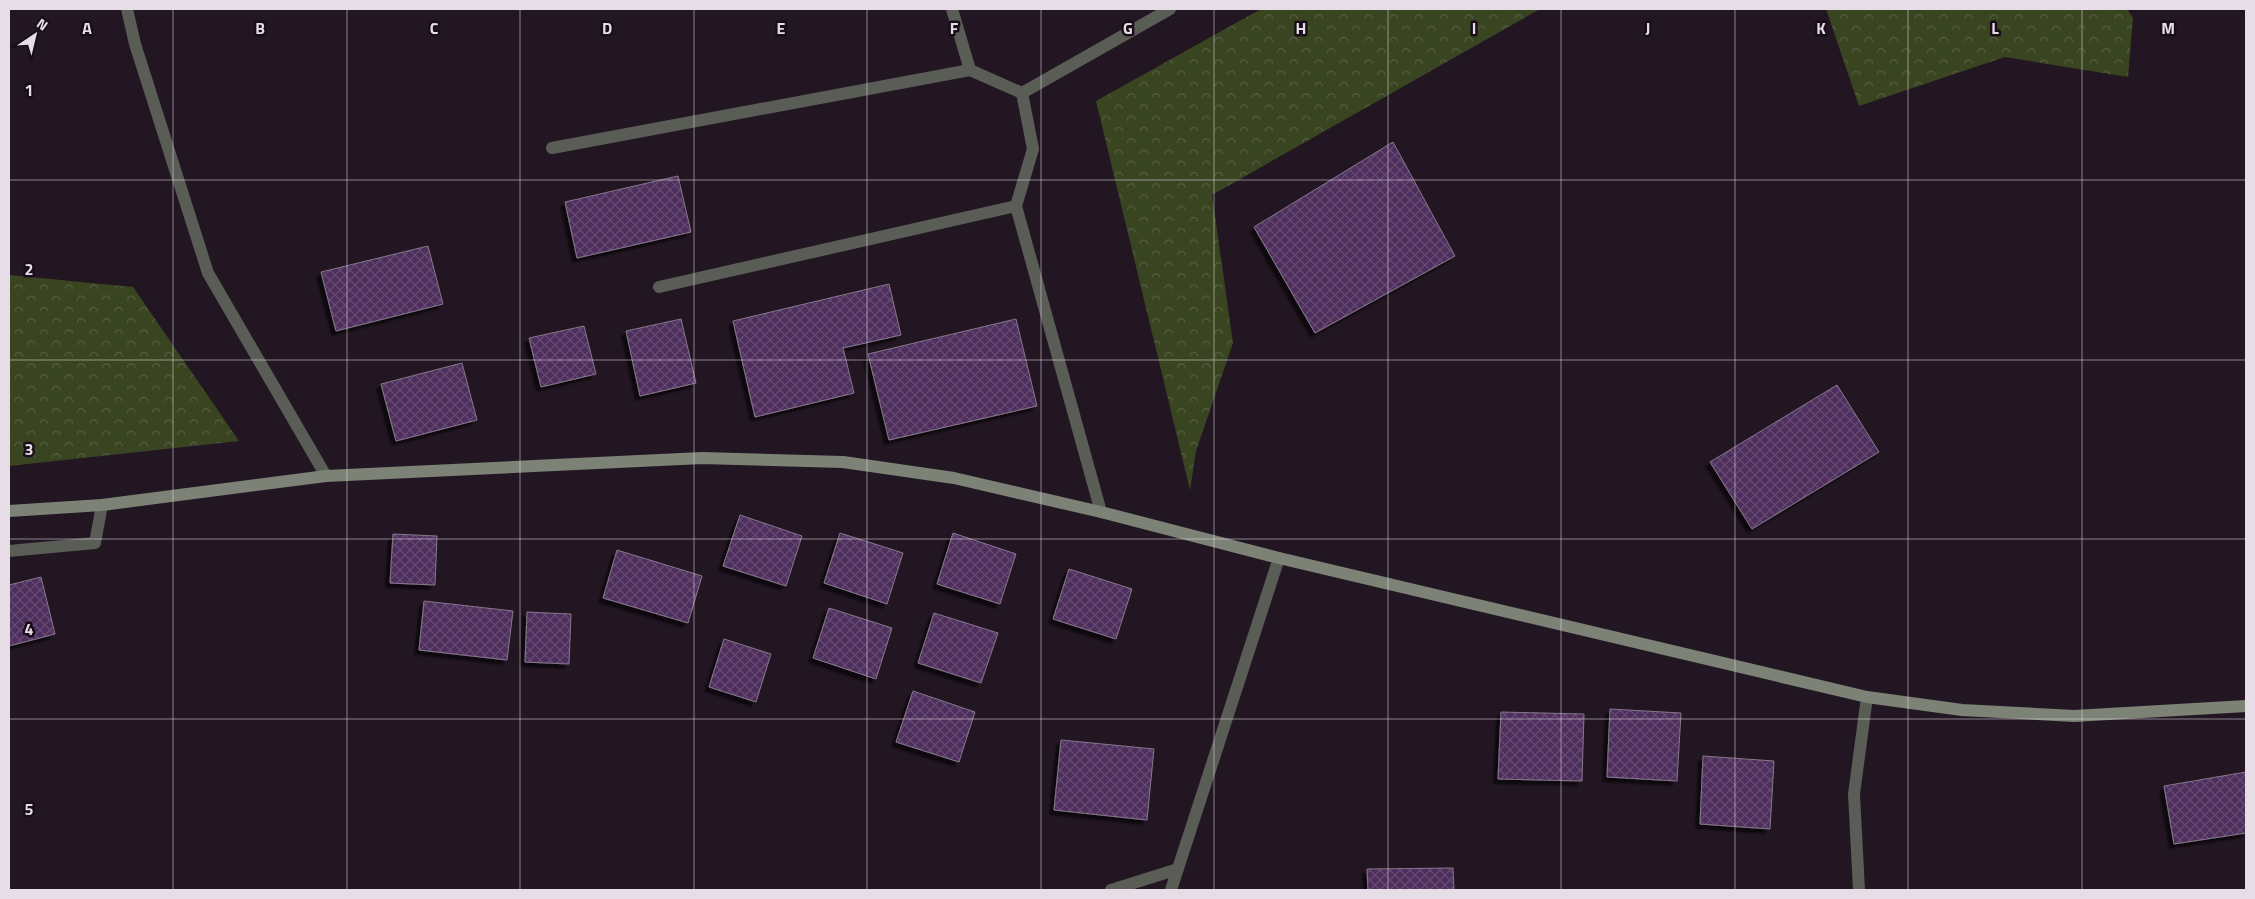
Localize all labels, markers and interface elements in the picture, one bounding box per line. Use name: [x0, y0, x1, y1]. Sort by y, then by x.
north arrow: [10, 10, 60, 60]
text: N: [33, 13, 53, 35]
text: A: [82, 16, 92, 40]
text: B: [255, 16, 265, 40]
text: C: [430, 16, 439, 40]
text: D: [602, 16, 612, 40]
text: E: [777, 16, 786, 40]
text: F: [950, 16, 959, 40]
text: G: [1123, 16, 1133, 40]
text: H: [1296, 16, 1306, 40]
text: I: [1472, 16, 1476, 40]
text: J: [1646, 16, 1650, 40]
text: K: [1816, 16, 1826, 40]
text: L: [1991, 16, 1999, 40]
text: M: [2161, 16, 2175, 40]
text: 1: [25, 78, 33, 102]
text: 2: [25, 257, 33, 281]
text: 3: [25, 437, 33, 461]
text: 4: [25, 617, 34, 641]
text: 5: [25, 797, 34, 821]

